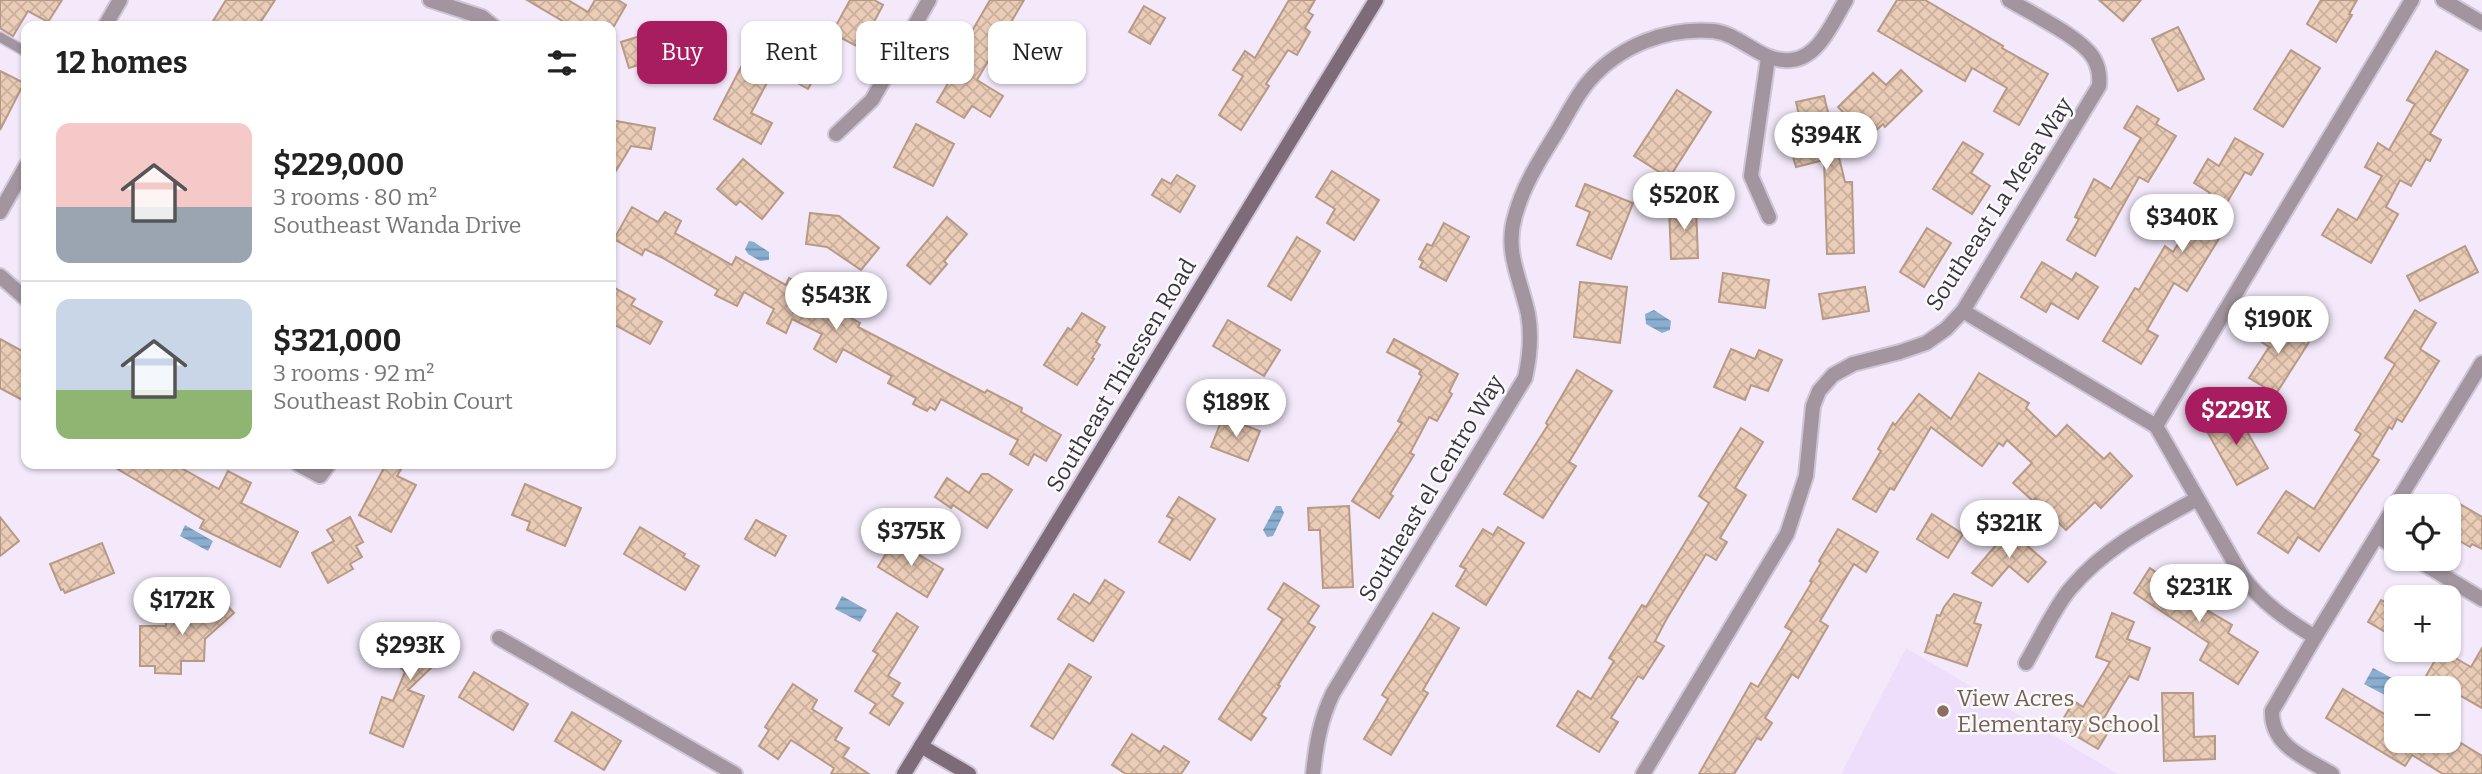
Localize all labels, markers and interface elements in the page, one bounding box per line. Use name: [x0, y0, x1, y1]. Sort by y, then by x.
chip: Buy: [637, 21, 727, 84]
chip: Rent: [741, 21, 842, 84]
chip: Filters: [856, 21, 974, 84]
chip: New: [988, 21, 1086, 84]
icon: filters: [543, 44, 581, 82]
text: 12 homes: [56, 45, 187, 81]
street label: Southeast La Mesa Way: [1920, 91, 2079, 316]
pin: $394K: [1777, 113, 1875, 172]
text: $394K: [1790, 121, 1862, 149]
text: $229,000: [273, 147, 404, 183]
icon: home: [112, 151, 196, 235]
pin: $520K: [1635, 173, 1733, 232]
text: $520K: [1649, 181, 1719, 209]
text: 3 rooms · 80 m²: [273, 183, 437, 211]
pin: $340K: [2133, 194, 2231, 254]
text: $340K: [2146, 203, 2218, 231]
text: Southeast Wanda Drive: [273, 211, 521, 239]
street label: Southeast Thiessen Road: [1040, 253, 1202, 497]
pin: $543K: [787, 272, 885, 332]
text: $543K: [801, 281, 871, 309]
pin: $190K: [2229, 296, 2327, 356]
text: $190K: [2244, 305, 2312, 333]
text: $321,000: [273, 323, 402, 359]
icon: home: [112, 327, 196, 411]
text: 3 rooms · 92 m²: [273, 359, 434, 387]
street label: Southeast el Centro Way: [1352, 369, 1510, 606]
pin: $189K: [1187, 380, 1285, 439]
text: Southeast Robin Court: [273, 387, 513, 415]
text: $189K: [1202, 388, 1270, 416]
pin: $229K: [2187, 388, 2285, 447]
text: $229K: [2201, 396, 2271, 424]
map controls: [2384, 494, 2461, 753]
button: locate: [2384, 494, 2461, 571]
pin: $321K: [1960, 500, 2058, 560]
pin: $375K: [862, 508, 960, 568]
text: $321K: [1976, 509, 2042, 537]
text: $375K: [877, 517, 945, 545]
pin: $231K: [2150, 564, 2248, 624]
text: $231K: [2166, 573, 2232, 601]
pin: $172K: [133, 578, 231, 637]
button: +: [2384, 585, 2461, 662]
text: $172K: [149, 586, 215, 614]
pin: $293K: [361, 622, 459, 682]
text: $293K: [375, 631, 445, 659]
button: −: [2384, 676, 2461, 753]
place label: View Acres Elementary School: [1957, 684, 2160, 738]
marker: View Acres Elementary School: [1935, 703, 1951, 719]

